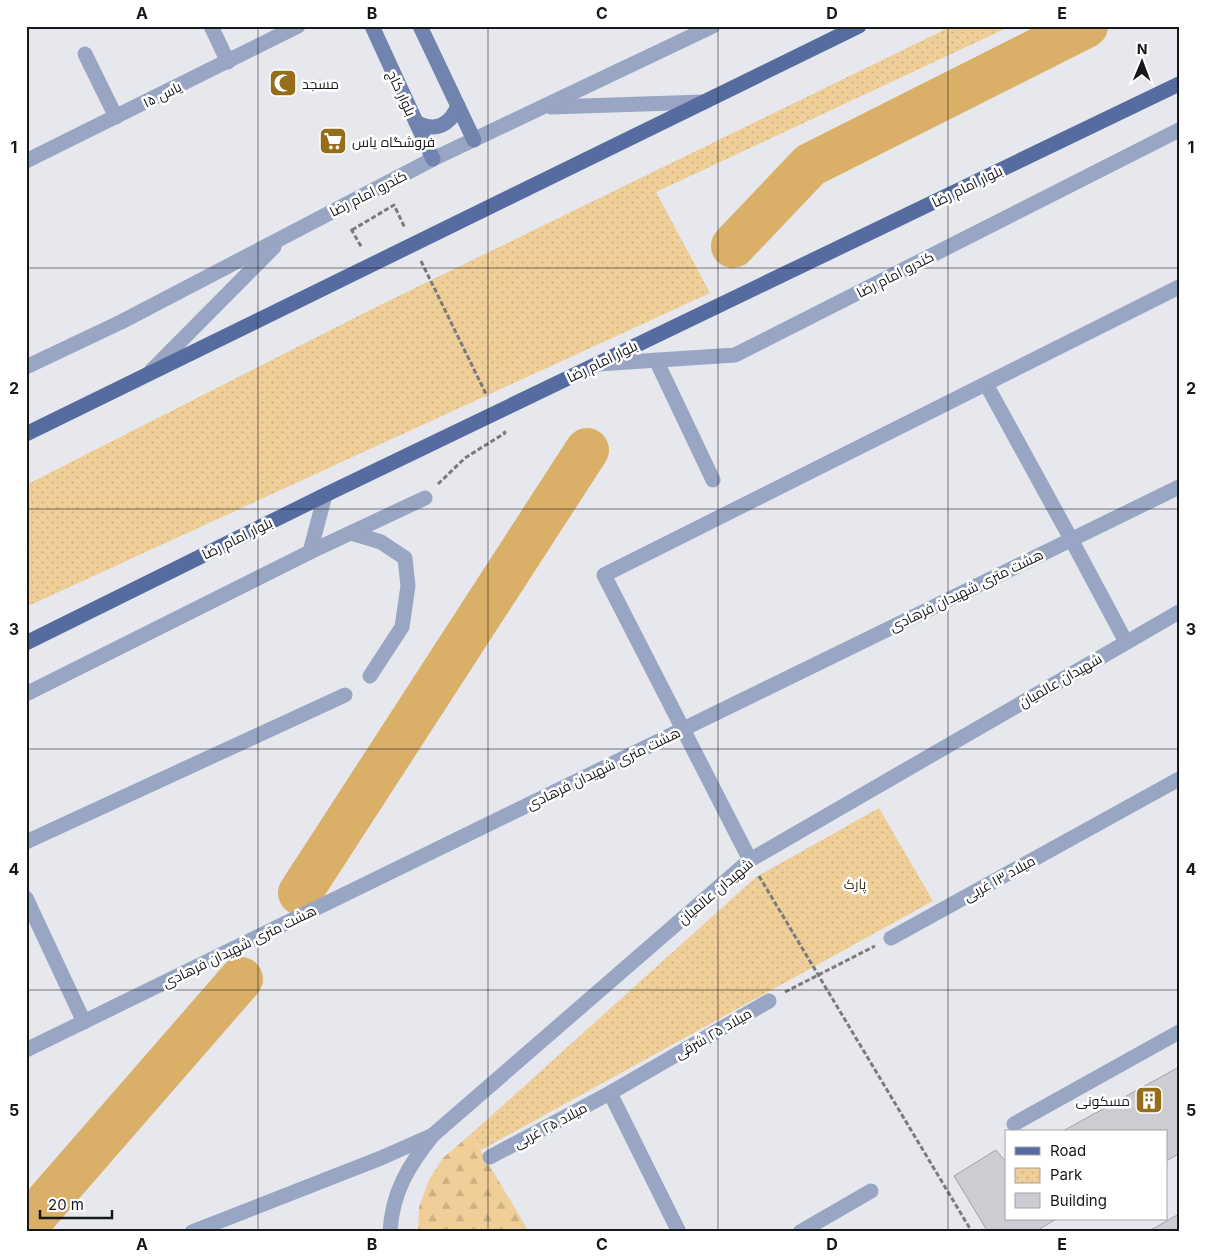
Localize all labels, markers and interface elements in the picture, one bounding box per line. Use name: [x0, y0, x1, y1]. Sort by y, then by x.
text: A: [136, 3, 148, 23]
text: B: [367, 3, 377, 23]
text: C: [596, 3, 608, 23]
text: D: [826, 3, 838, 23]
text: E: [1057, 3, 1067, 23]
north arrow: [1118, 38, 1168, 88]
text: N: [1137, 40, 1148, 57]
street label: بلوار کاج: [383, 67, 420, 119]
mosque icon: مسجد: [268, 68, 298, 98]
place label: مسجد: [302, 75, 339, 92]
street label: یاس ۱۵: [140, 77, 184, 111]
supermarket icon: فروشگاه یاس: [318, 126, 348, 156]
place label: فروشگاه یاس: [352, 133, 435, 150]
text: 1: [11, 137, 17, 157]
text: 1: [1188, 137, 1194, 157]
street label: بلوار امام رضا: [929, 162, 1006, 212]
street label: کندرو امام رضا: [327, 166, 410, 222]
street label: کندرو امام رضا: [854, 247, 937, 303]
street label: بلوار امام رضا: [564, 337, 641, 387]
text: 2: [9, 378, 19, 398]
text: 2: [1186, 378, 1196, 398]
street label: بلوار امام رضا: [199, 514, 276, 564]
street label: هشت متری شهیدان فرهادی: [886, 545, 1046, 635]
text: 3: [9, 619, 19, 639]
text: 3: [1186, 619, 1196, 639]
street label: شهیدان عالمیان: [1016, 649, 1104, 711]
street label: هشت متری شهیدان فرهادی: [523, 723, 683, 813]
street label: میلاد ۱۳ غربی: [960, 851, 1038, 905]
street label: شهیدان عالمیان: [674, 855, 756, 927]
text: 4: [9, 859, 20, 879]
text: 4: [1186, 859, 1197, 879]
park label: پارک: [844, 875, 867, 894]
street label: هشت متری شهیدان فرهادی: [159, 901, 319, 991]
street label: میلاد ۲۵ شرقی: [672, 1004, 754, 1062]
building icon: مسکونی: [1134, 1085, 1164, 1115]
place label: مسکونی: [1076, 1092, 1130, 1109]
street label: میلاد ۲۵ غربی: [510, 1099, 590, 1151]
text: 5: [9, 1100, 19, 1120]
text: 5: [1186, 1100, 1196, 1120]
legend: [1005, 1130, 1168, 1220]
text: Road: [1050, 1141, 1086, 1160]
text: Park: [1050, 1165, 1083, 1184]
scale bar: [40, 1188, 112, 1220]
text: Building: [1050, 1191, 1107, 1210]
text: 20 m: [48, 1195, 84, 1214]
text: A: [136, 1234, 148, 1254]
text: B: [367, 1234, 377, 1254]
text: C: [596, 1234, 608, 1254]
text: D: [826, 1234, 838, 1254]
text: E: [1057, 1234, 1067, 1254]

